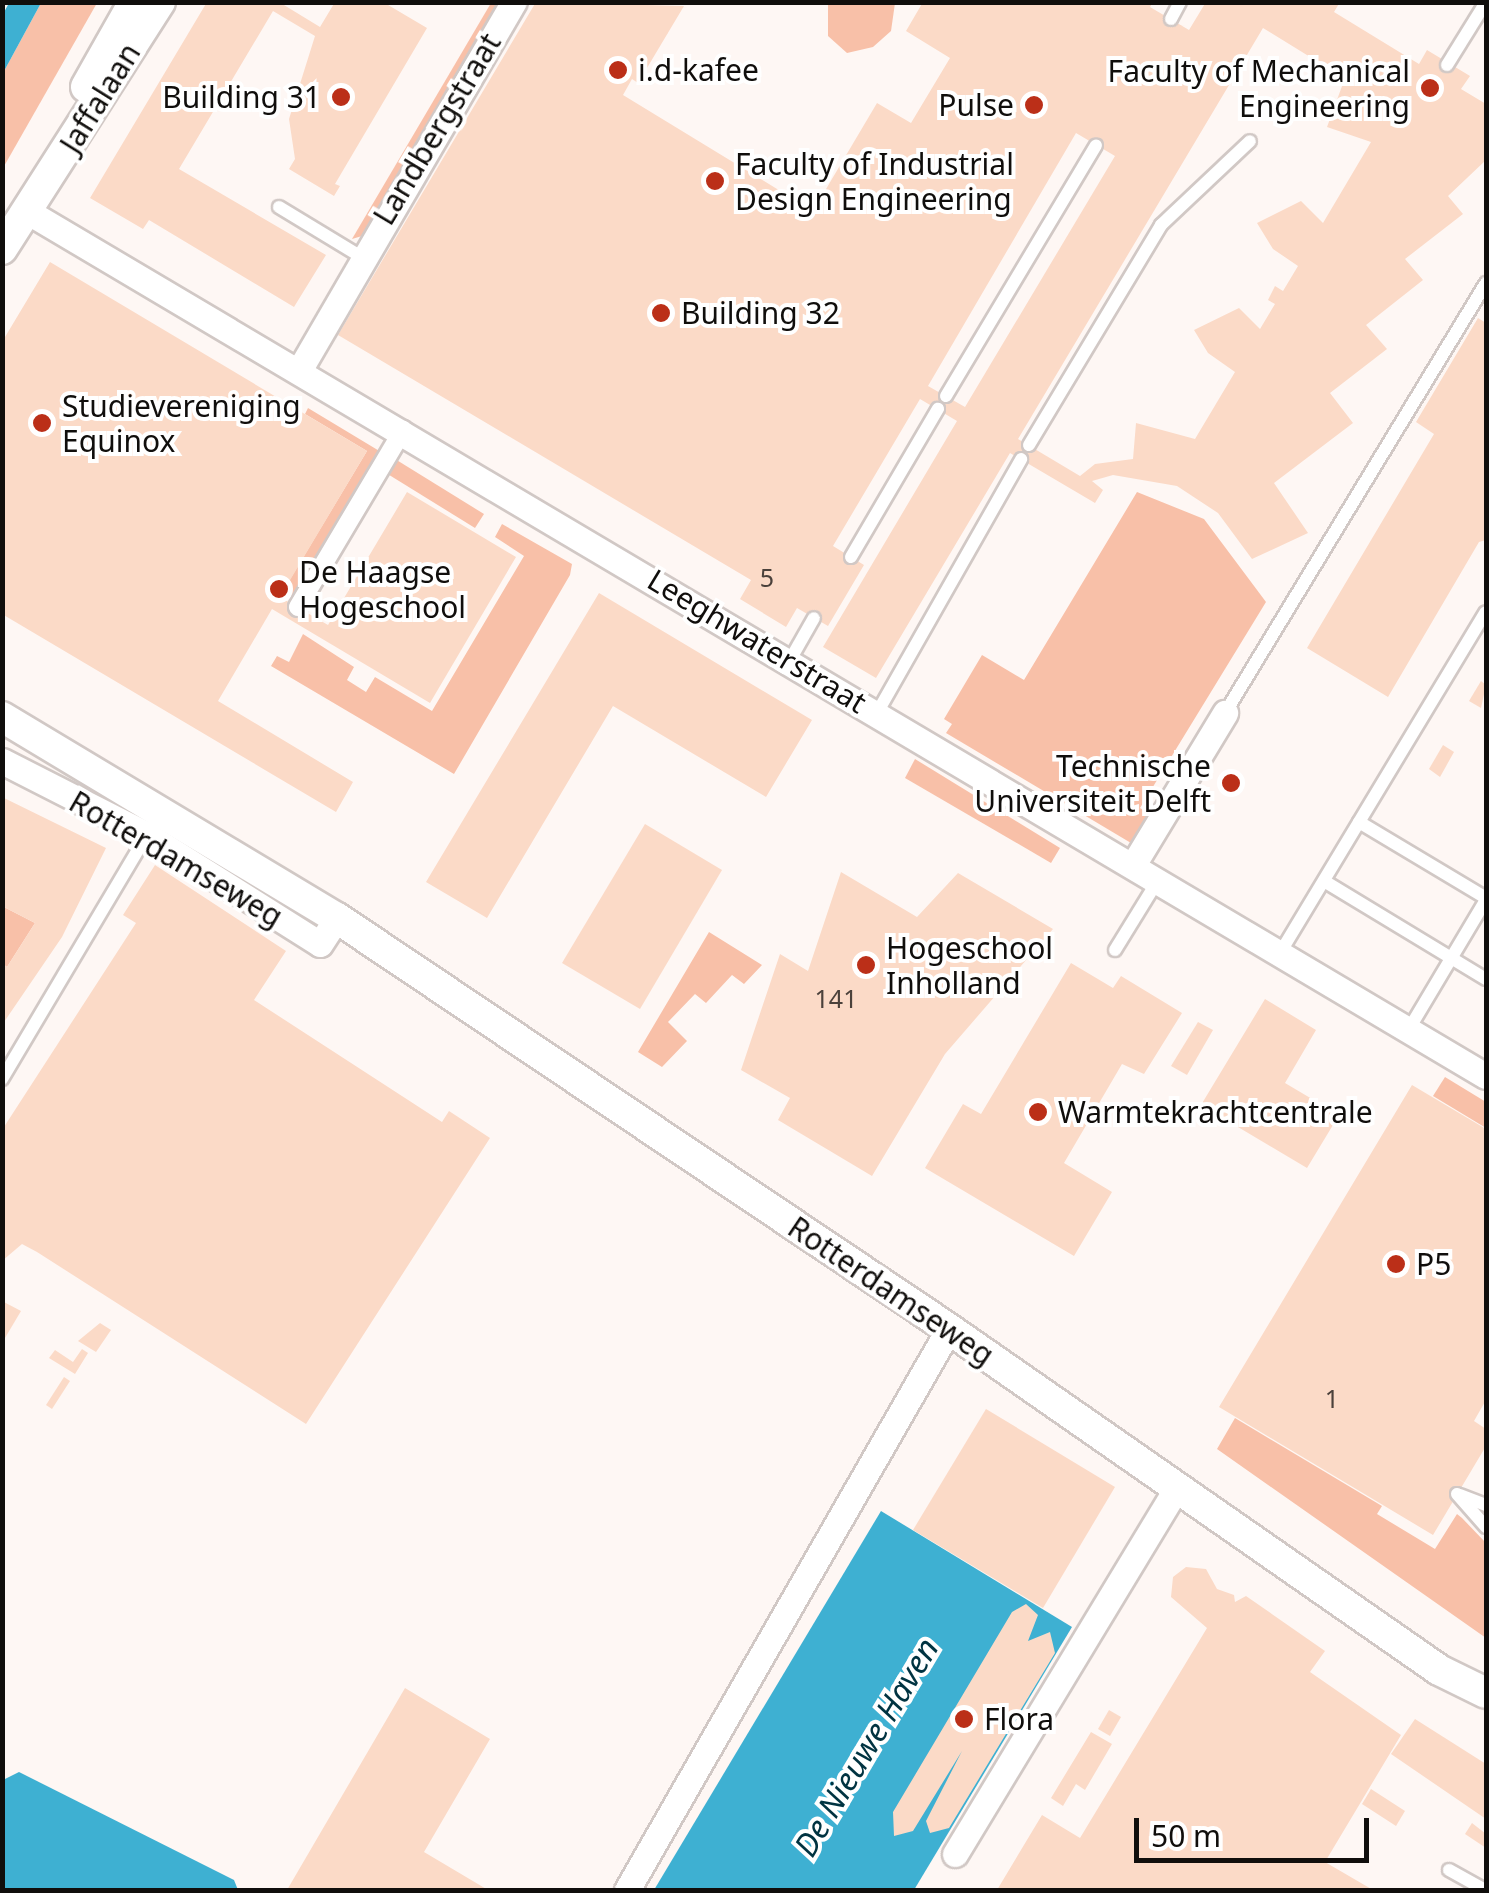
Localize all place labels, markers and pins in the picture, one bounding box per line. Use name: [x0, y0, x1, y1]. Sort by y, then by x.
place label: i.d-kafee: [638, 52, 759, 88]
place label: Faculty of Mechanical Engineering: [1108, 53, 1410, 124]
marker: i.d-kafee: [607, 59, 629, 81]
marker: Faculty of Mechanical Engineering: [1419, 77, 1441, 99]
place label: Building 31: [162, 79, 321, 115]
marker: Building 31: [330, 86, 352, 108]
place label: Pulse: [938, 87, 1014, 123]
marker: Pulse: [1023, 94, 1045, 116]
place label: Faculty of Industrial Design Engineering: [735, 146, 1014, 216]
marker: Faculty of Industrial Design Engineering: [704, 170, 726, 192]
place label: Building 32: [681, 295, 840, 331]
marker: Building 32: [650, 302, 672, 324]
place label: Studievereniging Equinox: [62, 388, 301, 458]
marker: Studievereniging Equinox: [31, 412, 53, 434]
place label: De Haagse Hogeschool: [299, 554, 466, 624]
marker: De Haagse Hogeschool: [268, 578, 290, 600]
place label: Technische Universiteit Delft: [974, 748, 1211, 818]
marker: Technische Universiteit Delft: [1220, 772, 1242, 794]
place label: Hogeschool Inholland: [886, 930, 1053, 1000]
marker: Hogeschool Inholland: [855, 954, 877, 976]
place label: Warmtekrachtcentrale: [1058, 1094, 1373, 1130]
marker: Warmtekrachtcentrale: [1027, 1101, 1049, 1123]
place label: P5: [1416, 1246, 1451, 1282]
marker: P5: [1385, 1253, 1407, 1275]
place label: Flora: [984, 1701, 1054, 1737]
marker: Flora: [953, 1708, 975, 1730]

